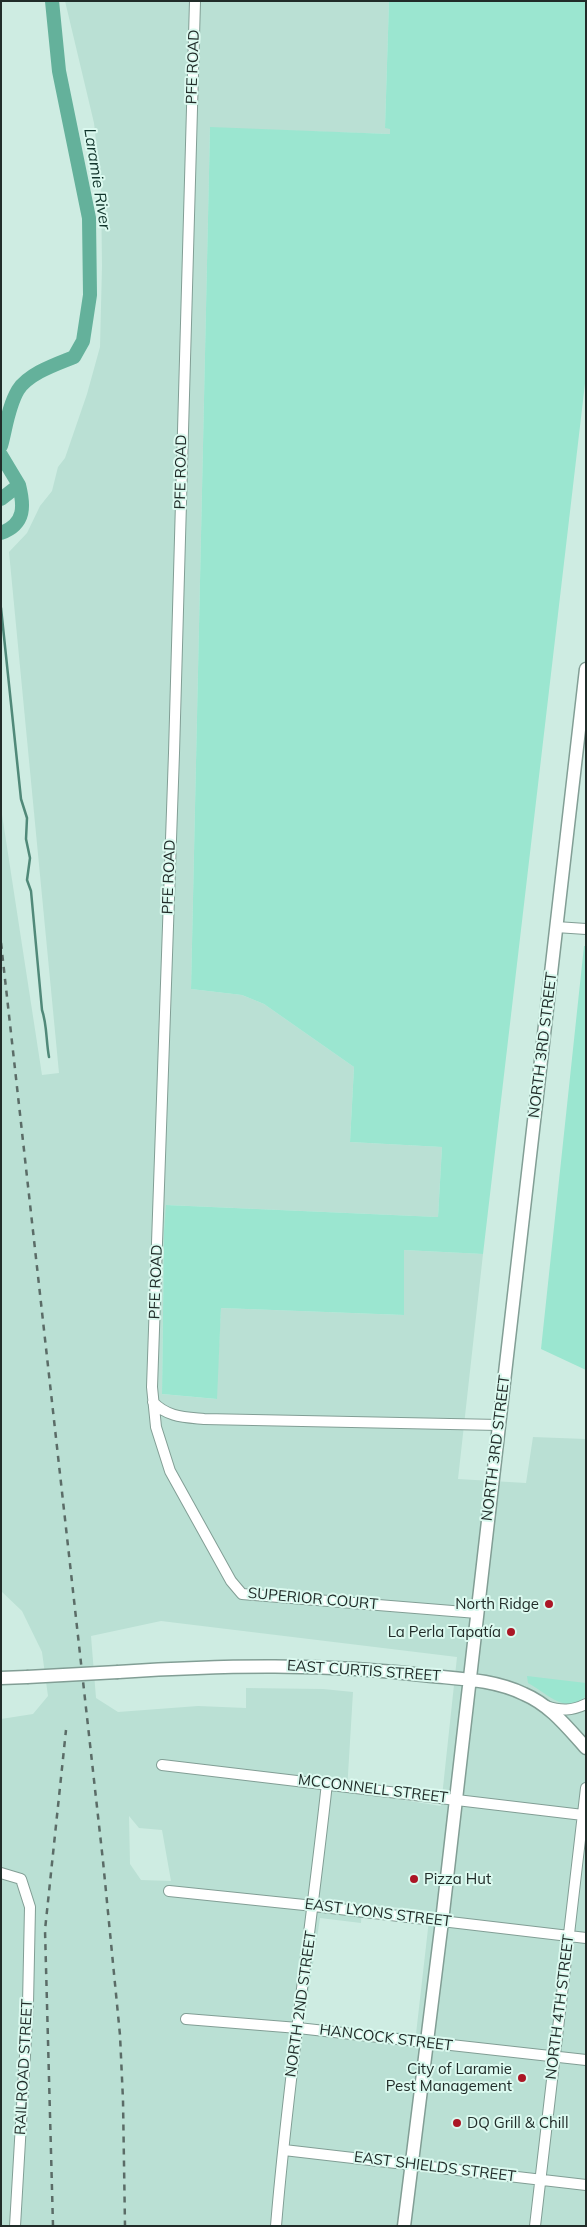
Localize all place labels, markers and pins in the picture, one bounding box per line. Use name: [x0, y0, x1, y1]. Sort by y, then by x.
place label: North Ridge: [455, 1595, 539, 1613]
marker: North Ridge: [543, 1598, 555, 1610]
place label: La Perla Tapatía: [388, 1623, 501, 1641]
marker: La Perla Tapatía: [505, 1626, 517, 1638]
place label: Pizza Hut: [424, 1870, 491, 1888]
marker: Pizza Hut: [408, 1873, 420, 1885]
place label: City of Laramie Pest Management: [386, 2060, 512, 2095]
marker: City of Laramie Pest Management: [516, 2072, 528, 2084]
place label: DQ Grill & Chill: [467, 2114, 568, 2132]
marker: DQ Grill & Chill: [451, 2117, 463, 2129]

